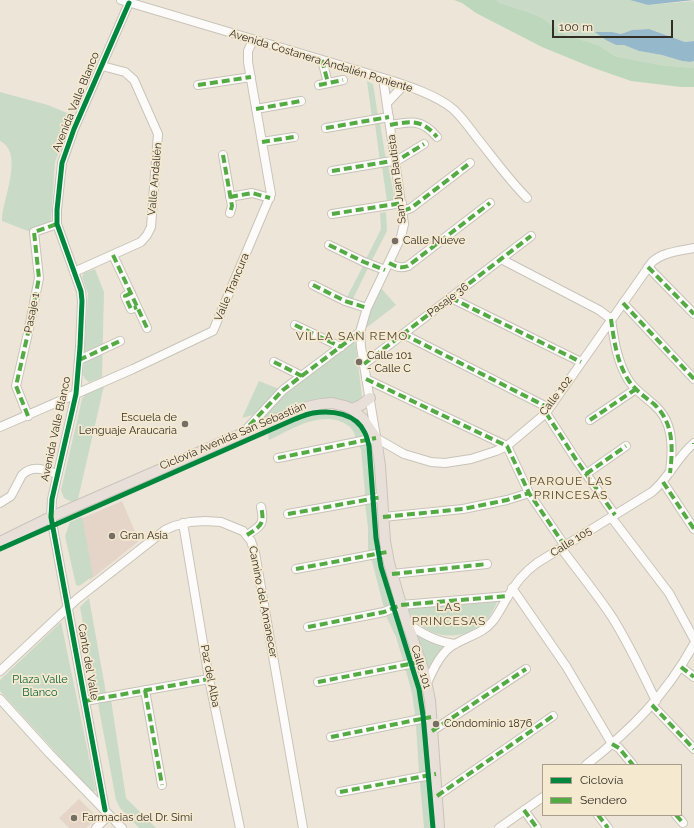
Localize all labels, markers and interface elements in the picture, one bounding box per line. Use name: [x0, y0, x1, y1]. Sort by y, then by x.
scale bar: [554, 12, 675, 38]
text: 100 m: [559, 20, 593, 34]
street label: Avenida Costanera Andalién Poniente: [228, 27, 414, 95]
street label: Avenida Valle Blanco: [50, 50, 102, 154]
street label: San Juan Bautista: [385, 134, 409, 224]
street label: Valle Andalién: [145, 142, 165, 216]
place label: Calle Nueve: [403, 234, 465, 248]
marker: Calle Nueve: [390, 236, 400, 246]
street label: Valle Trancura: [212, 251, 252, 323]
street label: Pasaje 36: [425, 280, 471, 320]
street label: Pasaje 1: [22, 292, 42, 334]
district label: VILLA SAN REMO: [296, 329, 408, 343]
place label: Calle 101 - Calle C: [367, 349, 412, 375]
marker: Calle 101 - Calle C: [354, 357, 364, 367]
street label: Calle 102: [537, 374, 575, 418]
street label: Avenida Valle Blanco: [38, 375, 74, 483]
street label: Ciclovía Avenida San Sebastián: [158, 399, 308, 473]
place label: Escuela de Lenguaje Araucaria: [79, 411, 177, 437]
marker: Escuela de Lenguaje Araucaria: [180, 419, 190, 429]
district label: PARQUE LAS PRINCESAS: [529, 474, 613, 502]
street label: Calle 105: [548, 524, 594, 560]
place label: Gran Asia: [120, 529, 168, 543]
marker: Gran Asia: [107, 531, 117, 541]
street label: Camino del Amanecer: [246, 545, 280, 659]
district label: LAS PRINCESAS: [412, 600, 486, 628]
street label: Canto del Valle: [75, 623, 101, 701]
street label: Paz del Alba: [197, 644, 223, 708]
street label: Calle 101: [408, 644, 434, 690]
park label: Plaza Valle Blanco: [12, 673, 68, 699]
place label: Condominio 1876: [444, 717, 532, 731]
marker: Condominio 1876: [431, 719, 441, 729]
legend: [542, 764, 682, 816]
text: Ciclovía: [580, 773, 623, 787]
text: Sendero: [580, 793, 627, 807]
place label: Farmacias del Dr. Simi: [82, 811, 192, 825]
marker: Farmacias del Dr. Simi: [69, 813, 79, 823]

